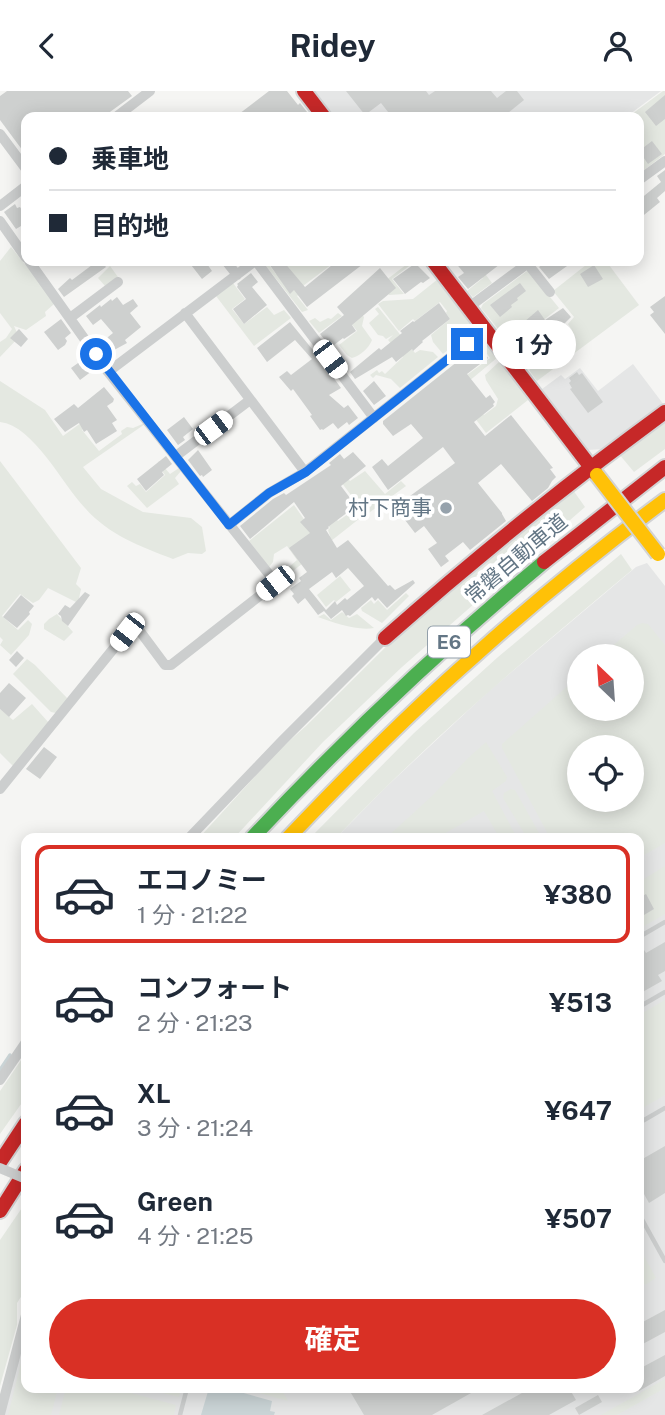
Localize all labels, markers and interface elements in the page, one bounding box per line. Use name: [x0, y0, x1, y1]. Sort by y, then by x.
icon: back: [28, 27, 66, 65]
text: Ridey: [289, 27, 376, 64]
icon: person: [599, 27, 637, 65]
text: 乗車地: [91, 143, 169, 174]
text: 目的地: [91, 210, 169, 241]
callout: 1 分: [491, 320, 576, 369]
route end: [451, 328, 483, 360]
text: 1 分: [515, 331, 553, 358]
car: [309, 336, 352, 382]
route start: [80, 338, 112, 370]
car: [190, 407, 237, 449]
place label: 村下商事: [348, 495, 432, 520]
marker: 村下商事: [438, 500, 454, 516]
street label: 常磐自動車道: [459, 509, 572, 609]
car: [252, 562, 299, 604]
car: [106, 609, 149, 655]
road number: E6: [428, 627, 470, 657]
north arrow: [567, 644, 644, 721]
map controls: [567, 644, 644, 812]
button: locate: [567, 735, 644, 812]
icon: car: [53, 863, 116, 926]
text: エコノミー: [137, 864, 267, 895]
text: ¥380: [544, 879, 612, 910]
text: 1 分 · 21:22: [137, 901, 247, 928]
icon: car: [53, 971, 116, 1034]
text: コンフォート: [137, 972, 292, 1003]
text: ¥513: [549, 987, 612, 1018]
text: 2 分 · 21:23: [137, 1009, 253, 1036]
text: XL: [137, 1078, 171, 1109]
icon: car: [53, 1079, 116, 1142]
text: ¥647: [544, 1095, 612, 1126]
text: 3 分 · 21:24: [137, 1114, 253, 1141]
text: Green: [137, 1186, 213, 1217]
icon: car: [53, 1187, 116, 1250]
text: ¥507: [545, 1203, 612, 1234]
text: 4 分 · 21:25: [137, 1222, 254, 1249]
button: 確定: [49, 1299, 616, 1379]

